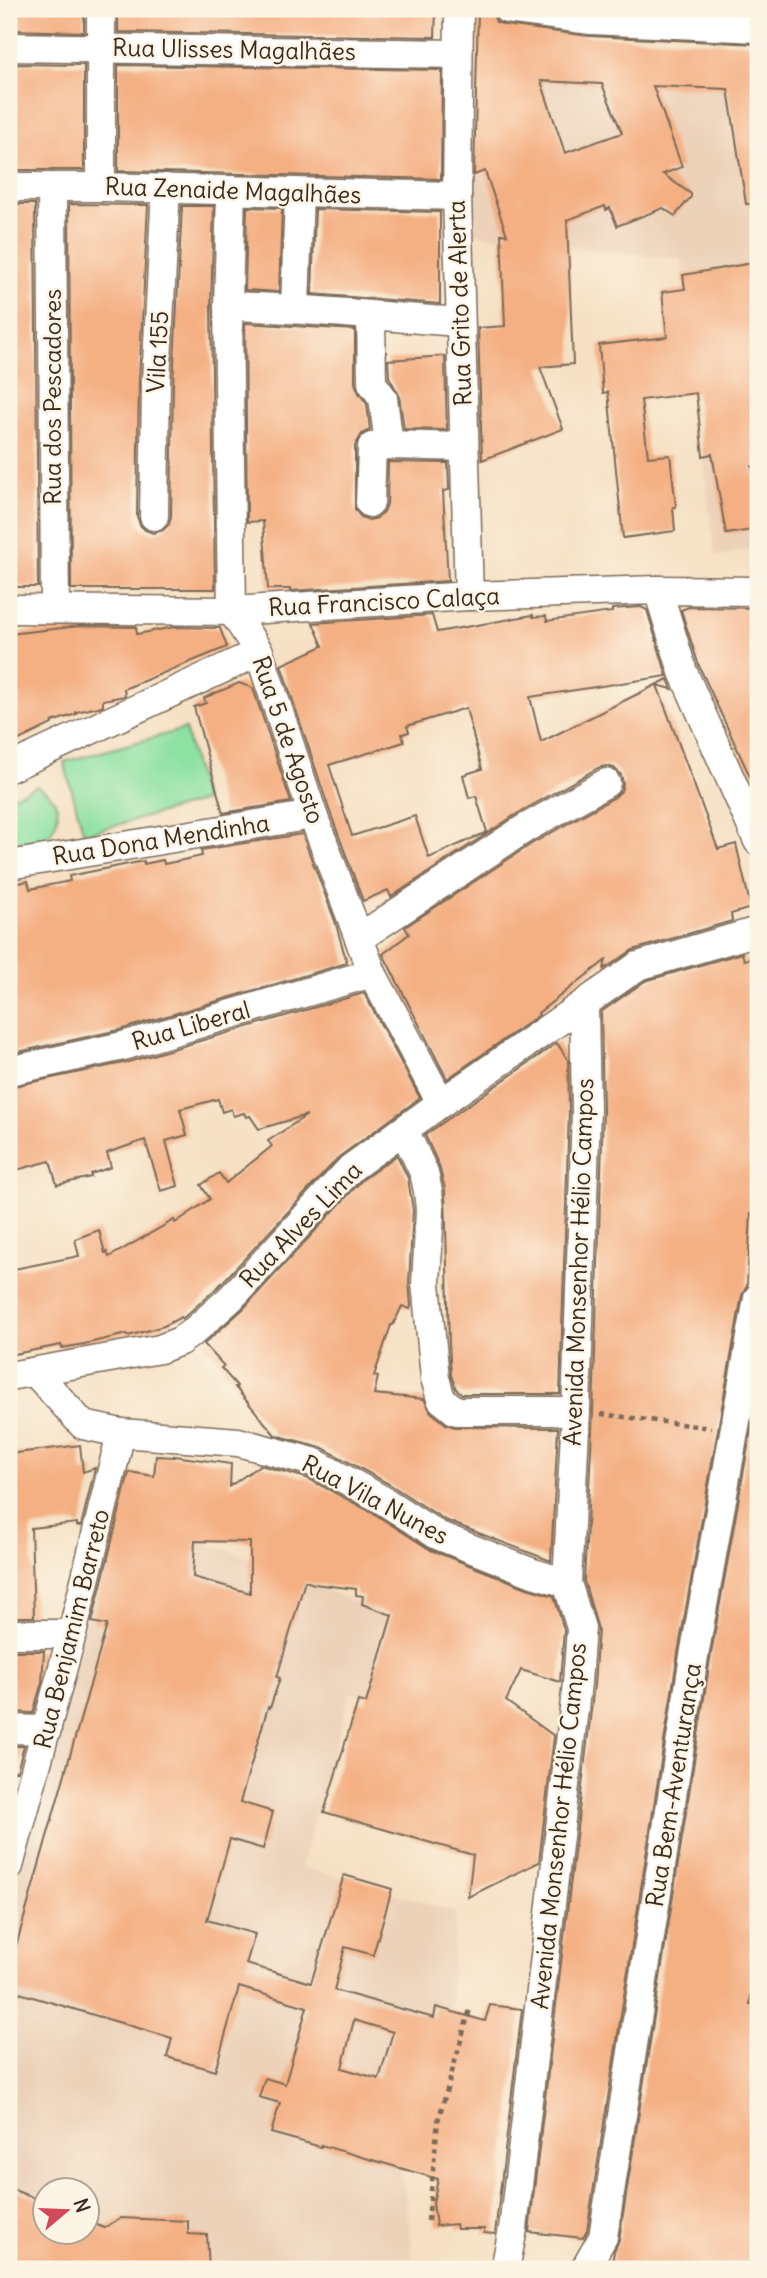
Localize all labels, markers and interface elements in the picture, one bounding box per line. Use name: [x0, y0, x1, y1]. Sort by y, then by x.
street label: Rua Ulisses Magalhães: [112, 32, 356, 66]
street label: Rua Zenaide Magalhães: [104, 171, 362, 209]
street label: Rua Grito de Alerta: [440, 199, 478, 407]
street label: Rua dos Pescadores: [37, 289, 67, 505]
street label: Vila 155: [140, 310, 174, 394]
street label: Rua Francisco Calaça: [267, 580, 501, 622]
street label: Rua 5 de Agosto: [246, 652, 332, 827]
street label: Rua Dona Mendinha: [50, 807, 272, 871]
street label: Rua Liberal: [128, 994, 253, 1056]
street label: Avenida Monsenhor Hélio Campos: [557, 1077, 599, 1447]
street label: Rua Alves Lima: [233, 1155, 368, 1294]
street label: Rua Vila Nunes: [297, 1448, 454, 1550]
street label: Rua Benjamim Barreto: [27, 1506, 115, 1752]
street label: Avenida Monsenhor Hélio Campos: [524, 1641, 592, 2011]
street label: Rua Bem-Aventurança: [639, 1661, 707, 1909]
north arrow: [32, 2176, 102, 2246]
text: N: [69, 2195, 96, 2216]

